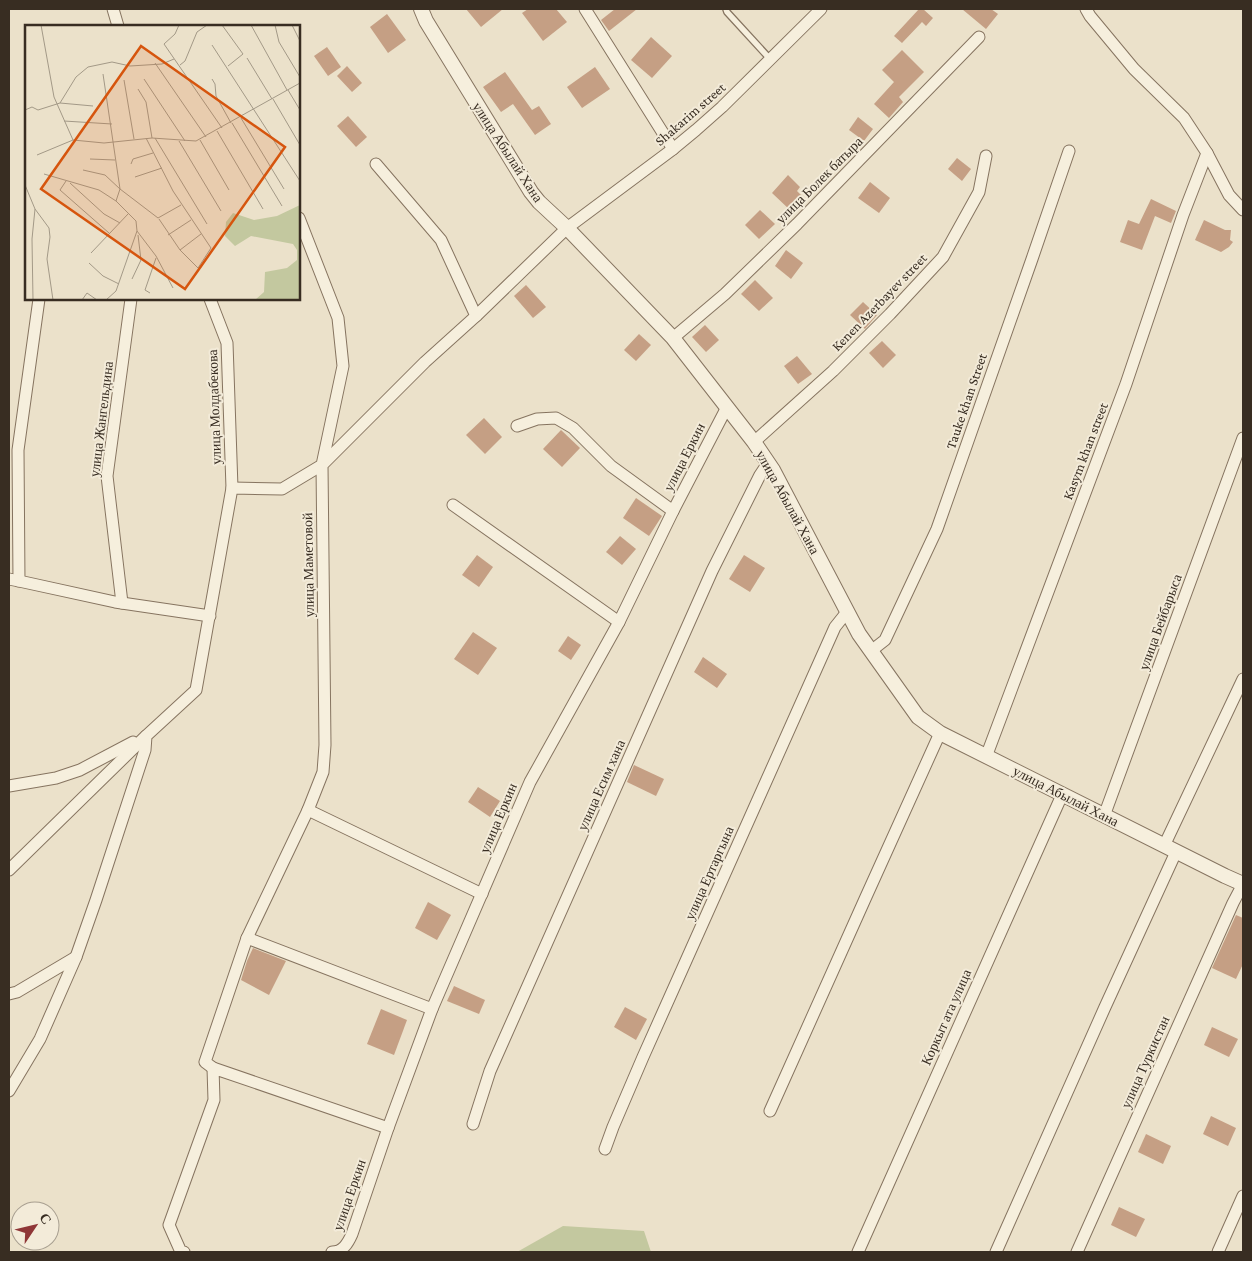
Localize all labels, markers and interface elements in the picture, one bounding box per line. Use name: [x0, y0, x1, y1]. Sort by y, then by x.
inset map: [25, 25, 300, 300]
street label: Shakarim street: [652, 79, 729, 149]
street label: улица Абылай Хана: [470, 99, 547, 206]
street label: улица Болек батыра: [772, 133, 866, 227]
street label: Kenen Azerbayev street: [828, 250, 930, 354]
street label: улица Молдабекова: [204, 348, 224, 465]
street label: Tauke khan Street: [942, 351, 990, 451]
street label: улица Жангельдина: [86, 359, 116, 478]
street label: Kasym khan street: [1059, 400, 1111, 502]
street label: улица Еркин: [660, 420, 708, 494]
street label: улица Абылай Хана: [753, 447, 824, 557]
street label: улица Маметовой: [299, 512, 317, 618]
street label: улица Бейбарыса: [1135, 571, 1185, 672]
street label: улица Есим хана: [574, 736, 628, 833]
street label: улица Абылай Хана: [1010, 762, 1122, 830]
street label: улица Еркин: [476, 780, 520, 855]
street label: улица Ертаргына: [681, 823, 737, 922]
street label: Коркыт ата улица: [918, 966, 975, 1067]
street label: улица Туркистан: [1117, 1013, 1173, 1111]
street label: улица Еркин: [329, 1157, 369, 1233]
north arrow: [10, 1201, 60, 1251]
text: С: [36, 1210, 55, 1227]

